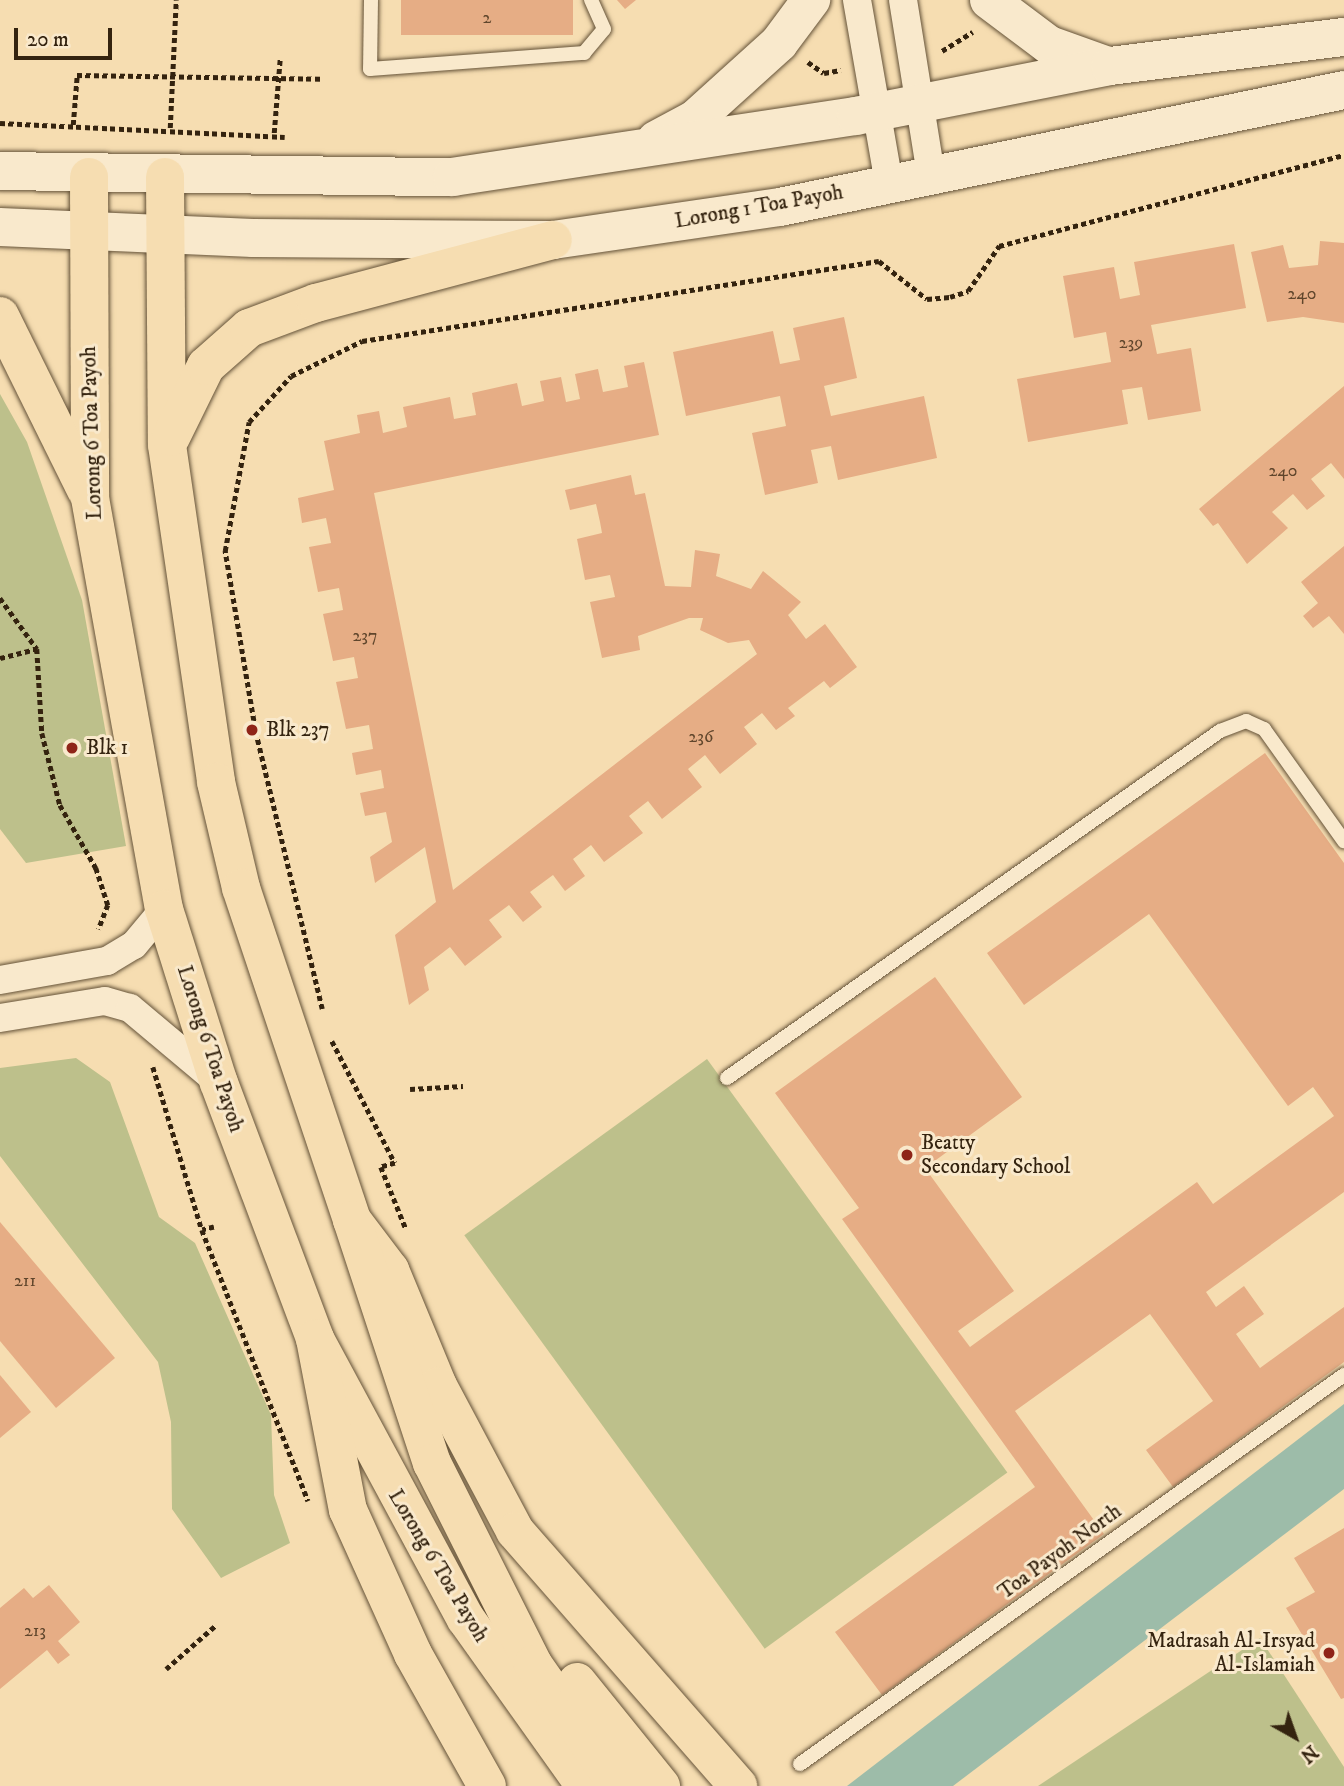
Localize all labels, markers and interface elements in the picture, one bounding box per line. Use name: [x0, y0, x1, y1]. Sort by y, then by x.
house number: 2: [483, 7, 491, 29]
scale bar: [18, 14, 116, 58]
text: 20 m: [27, 27, 69, 53]
street label: Lorong 1 Toa Payoh: [673, 180, 845, 234]
house number: 240: [1288, 283, 1316, 305]
house number: 239: [1119, 332, 1143, 354]
street label: Lorong 6 Toa Payoh: [76, 346, 108, 520]
house number: 240: [1269, 460, 1297, 482]
house number: 237: [352, 625, 378, 647]
place label: Blk 237: [266, 717, 330, 743]
marker: Blk 237: [244, 722, 260, 738]
house number: 236: [689, 726, 713, 748]
place label: Blk 1: [86, 735, 128, 761]
marker: Blk 1: [64, 740, 80, 756]
street label: Lorong 6 Toa Payoh: [171, 962, 249, 1136]
place label: Beatty Secondary School: [921, 1130, 1070, 1180]
marker: Beatty Secondary School: [899, 1147, 915, 1163]
house number: 211: [14, 1270, 36, 1292]
street label: Lorong 6 Toa Payoh: [382, 1485, 494, 1647]
street label: Toa Payoh North: [993, 1499, 1127, 1605]
house number: 213: [24, 1620, 46, 1642]
place label: Madrasah Al-Irsyad Al-Islamiah: [1147, 1628, 1315, 1678]
marker: Madrasah Al-Irsyad Al-Islamiah: [1321, 1645, 1337, 1661]
north arrow: [1260, 1702, 1330, 1772]
text: N: [1295, 1740, 1322, 1767]

